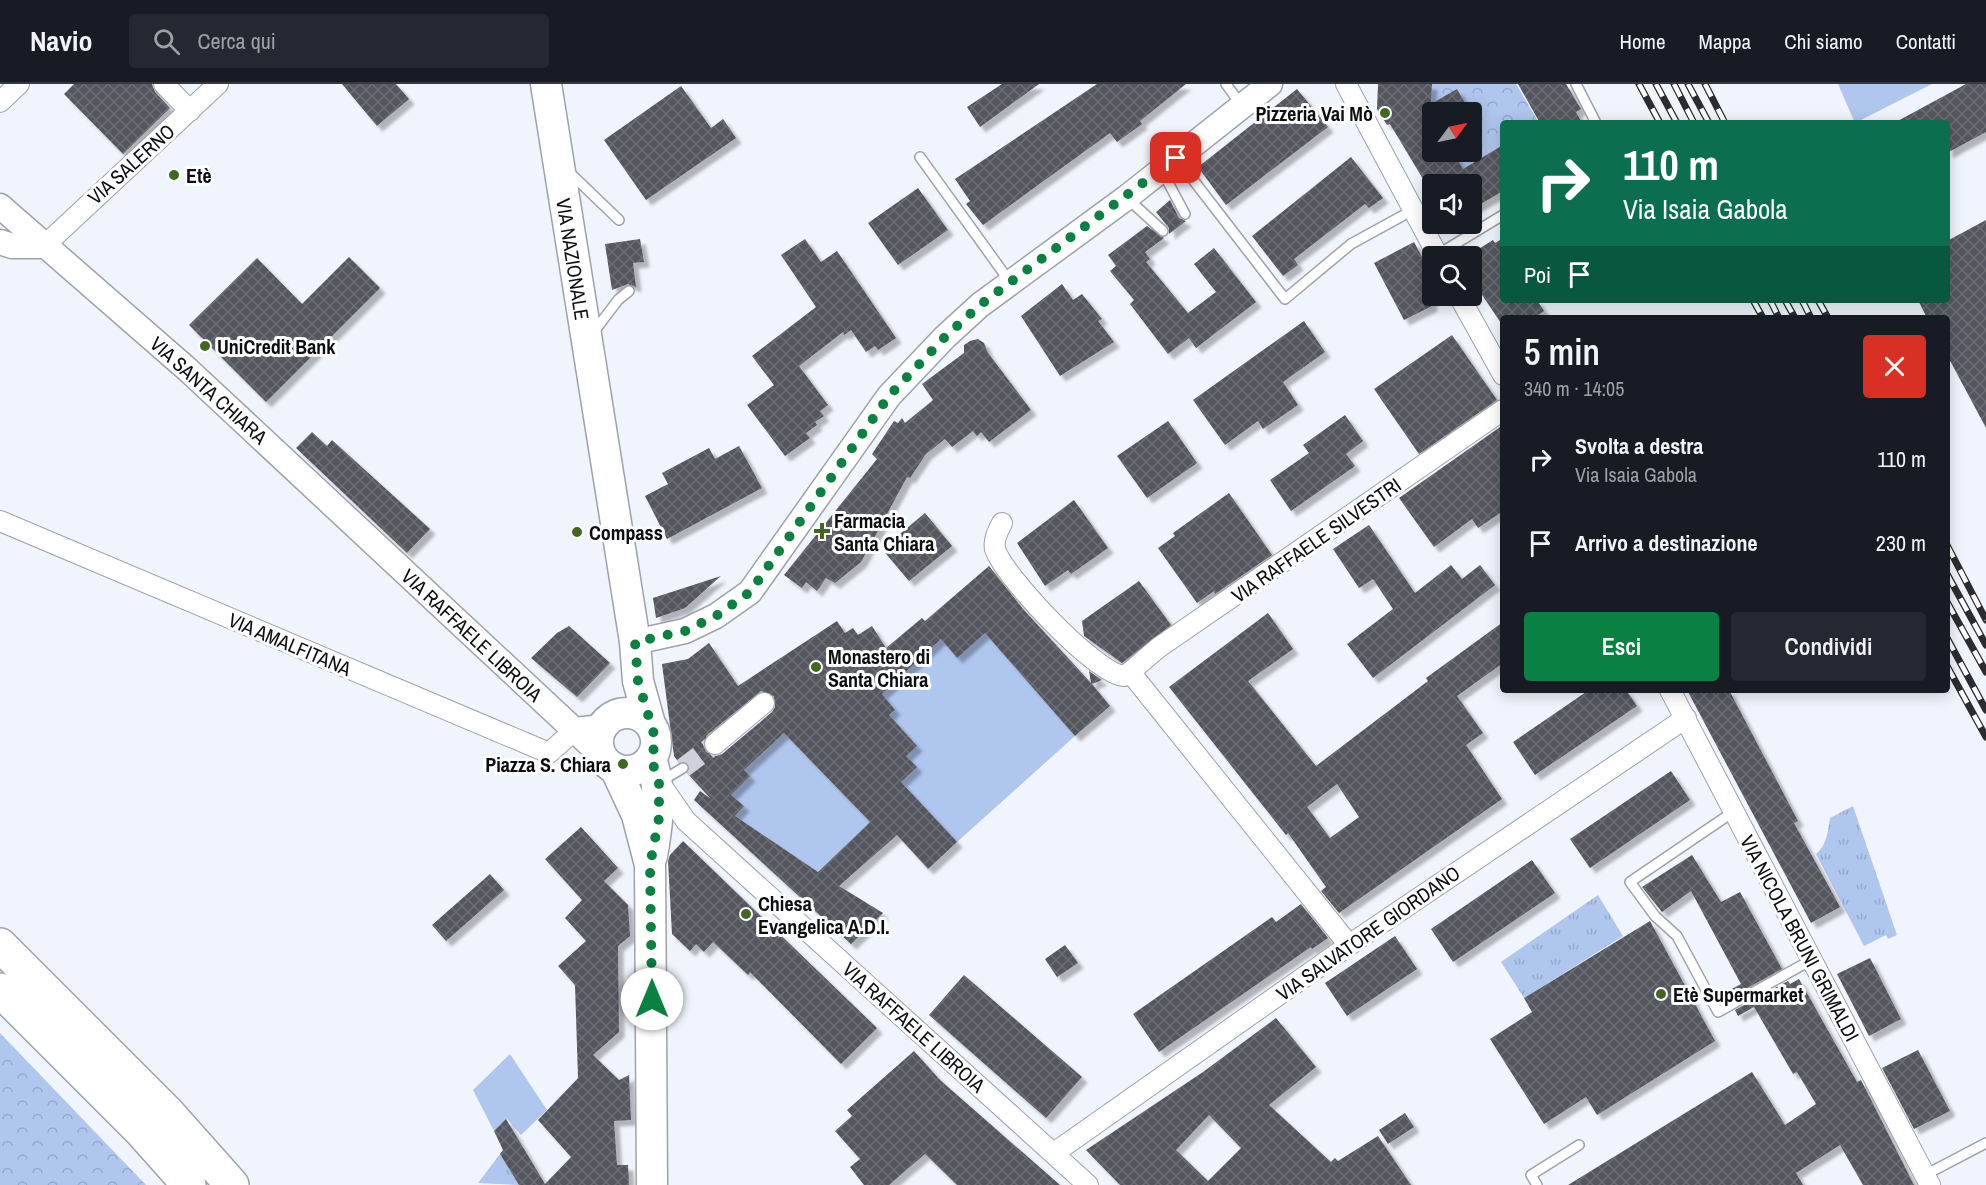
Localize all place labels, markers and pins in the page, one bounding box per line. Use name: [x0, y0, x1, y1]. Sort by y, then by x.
place label: Pizzeria Vai Mò: [1255, 100, 1373, 127]
marker: Pizzeria Vai Mò: [1378, 106, 1392, 120]
pin: [1150, 132, 1201, 183]
place label: Etè: [186, 162, 212, 189]
marker: Etè: [167, 168, 181, 182]
place label: UniCredit Bank: [217, 333, 336, 360]
marker: UniCredit Bank: [198, 339, 212, 353]
place label: Farmacia Santa Chiara: [834, 507, 934, 557]
place label: Compass: [589, 519, 663, 546]
marker: Farmacia Santa Chiara: [815, 524, 829, 538]
marker: Compass: [570, 525, 584, 539]
place label: Monastero di Santa Chiara: [828, 643, 930, 693]
marker: Monastero di Santa Chiara: [809, 660, 823, 674]
place label: Piazza S. Chiara: [485, 751, 611, 778]
marker: Piazza S. Chiara: [616, 757, 630, 771]
place label: Chiesa Evangelica A.D.I.: [758, 890, 890, 940]
marker: Chiesa Evangelica A.D.I.: [739, 907, 753, 921]
place label: Etè Supermarket: [1673, 981, 1804, 1008]
marker: Etè Supermarket: [1654, 987, 1668, 1001]

